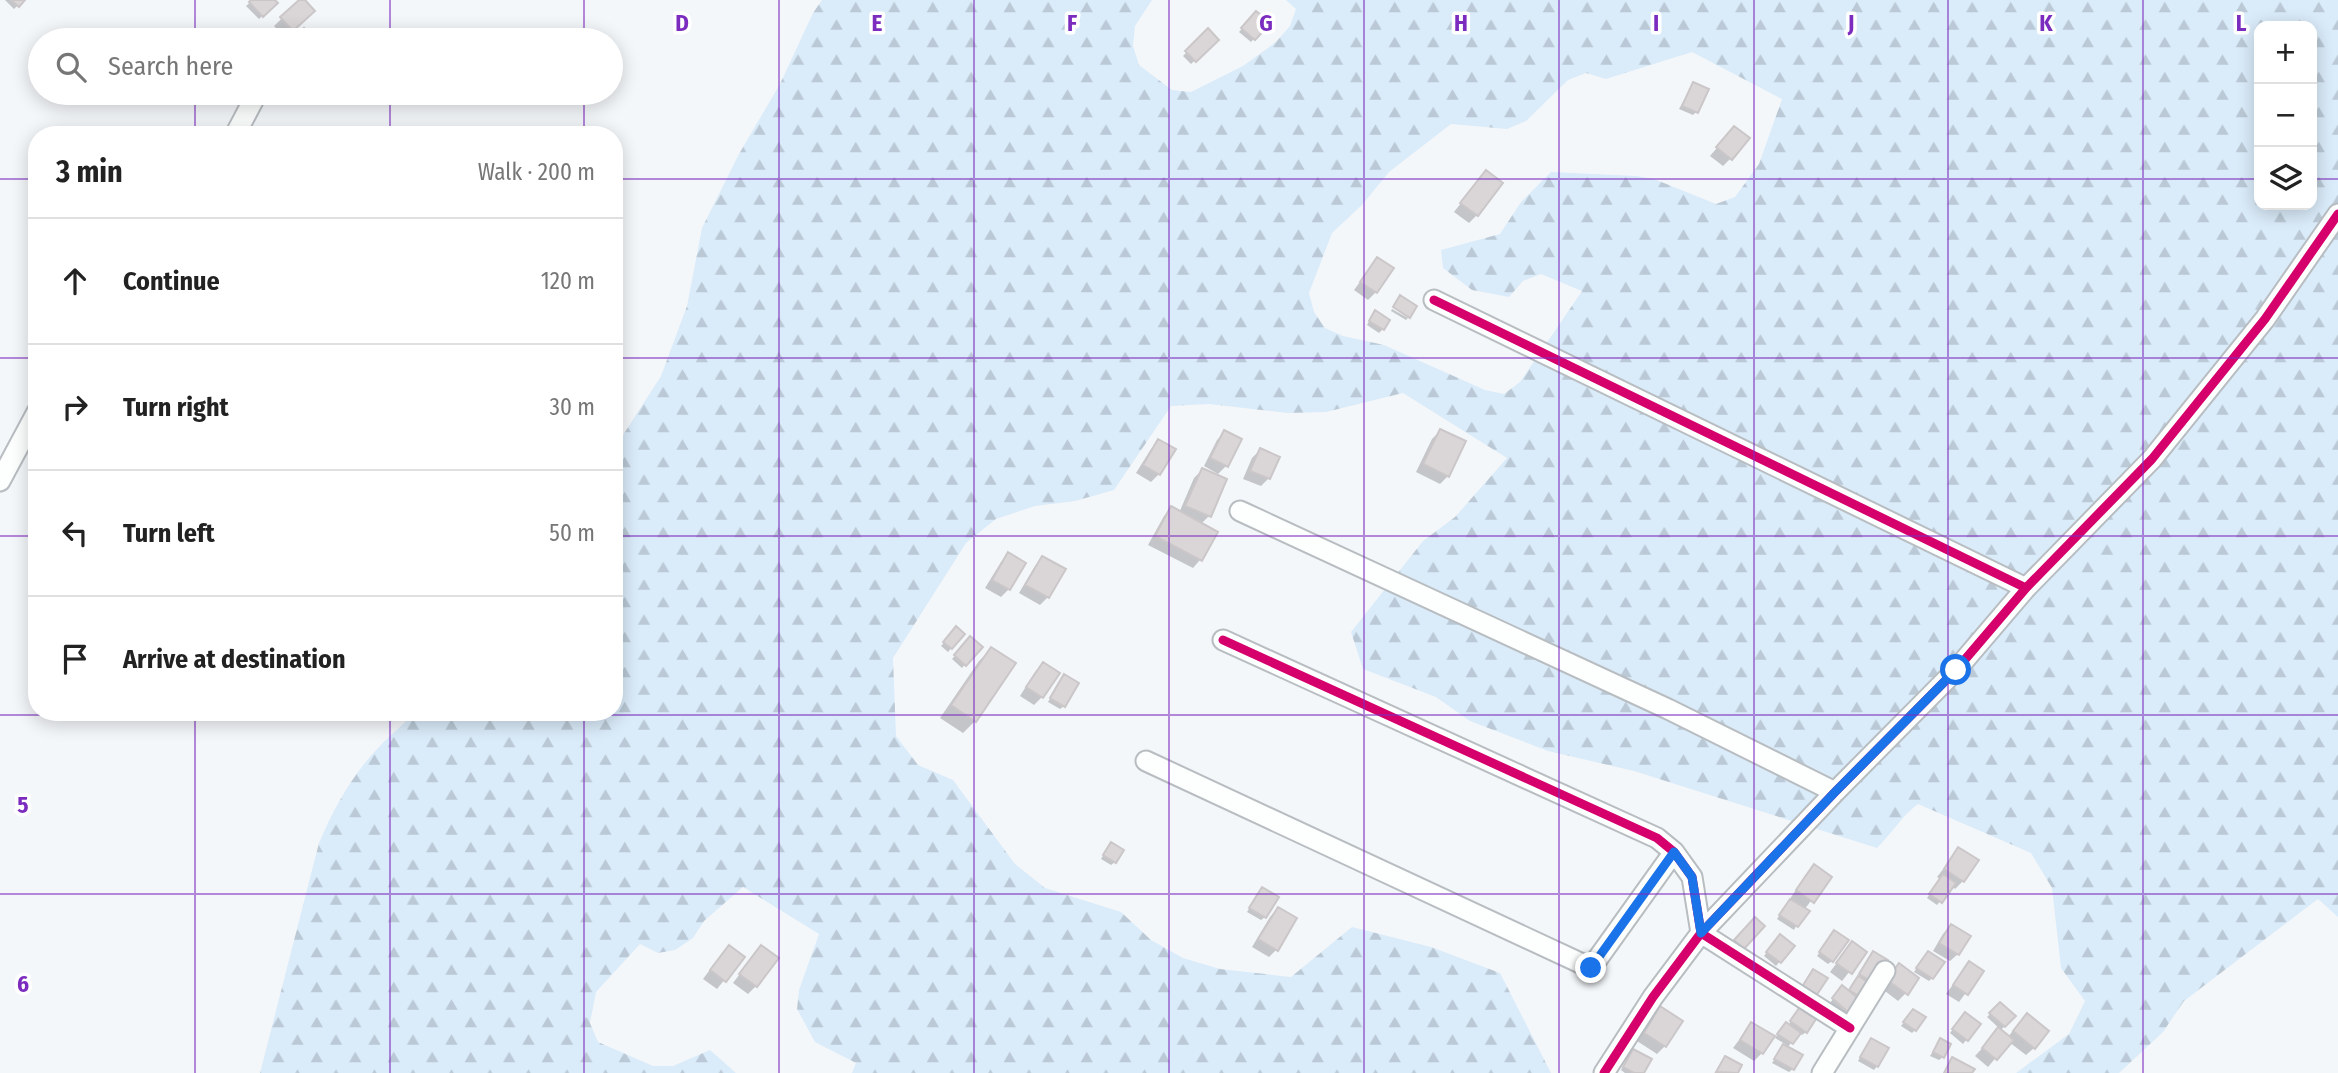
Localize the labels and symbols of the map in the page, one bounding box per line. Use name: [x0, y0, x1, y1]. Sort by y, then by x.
text: D: [675, 9, 689, 37]
text: E: [872, 9, 883, 37]
text: F: [1067, 9, 1077, 37]
text: G: [1259, 9, 1273, 37]
text: H: [1454, 9, 1468, 37]
text: I: [1653, 9, 1659, 37]
text: J: [1847, 9, 1854, 37]
text: K: [2039, 9, 2053, 37]
text: L: [2236, 9, 2247, 37]
route start: [1940, 654, 1971, 685]
text: 5: [17, 791, 29, 819]
route end: [1575, 952, 1606, 983]
text: 6: [17, 970, 29, 998]

